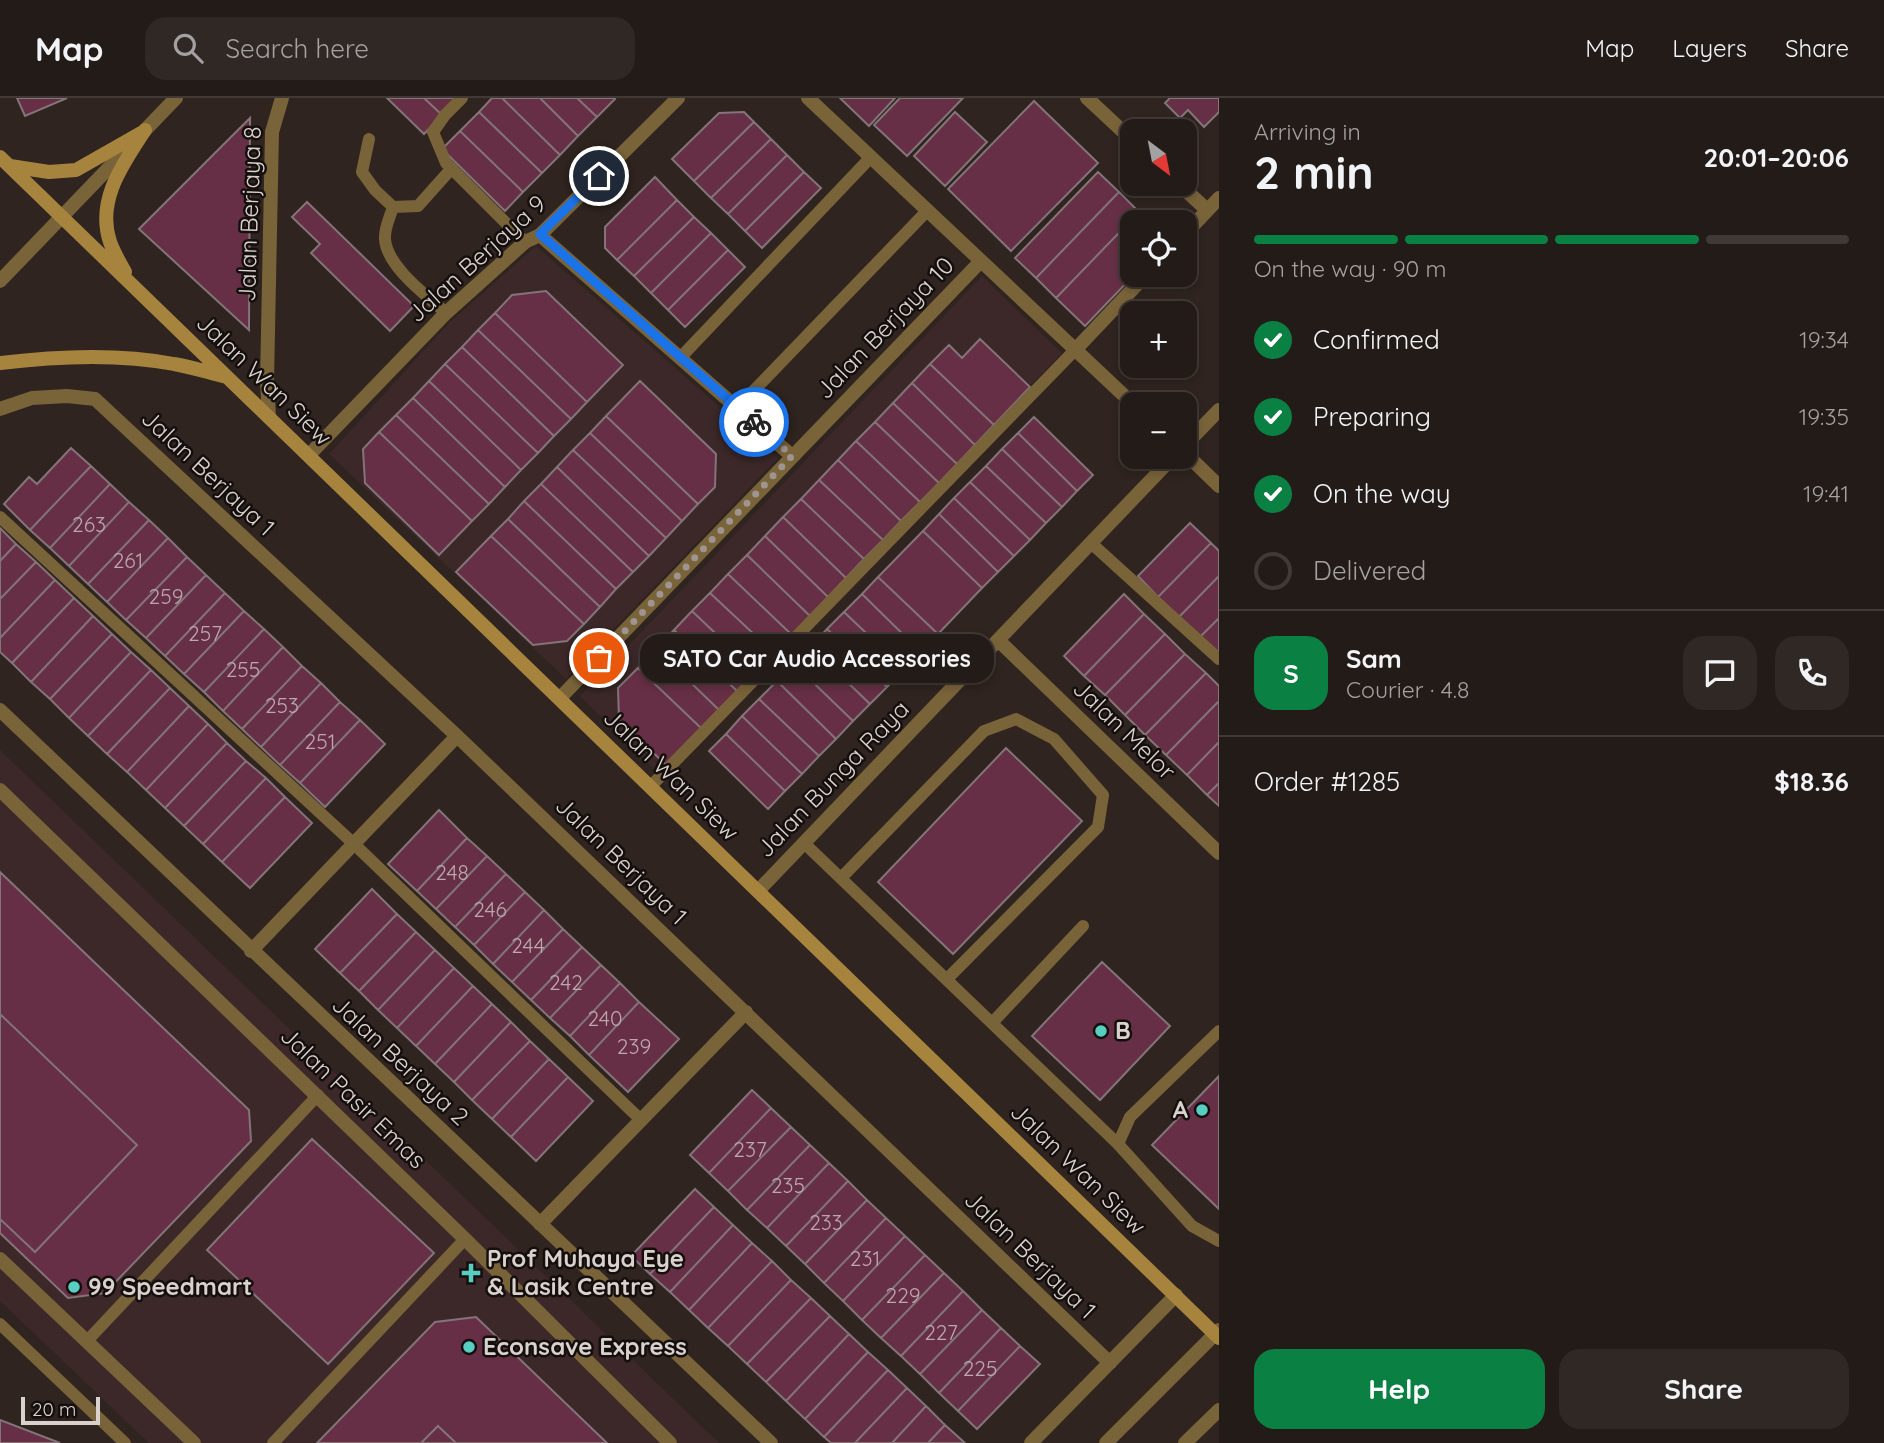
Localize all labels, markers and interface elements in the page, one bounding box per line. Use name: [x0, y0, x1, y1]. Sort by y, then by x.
search box: [145, 17, 635, 80]
text: Map: [35, 28, 103, 69]
icon: search: [169, 29, 207, 67]
text: Search here: [225, 32, 369, 65]
text: Map: [1585, 33, 1634, 63]
text: Layers: [1672, 33, 1747, 63]
text: Share: [1785, 33, 1849, 63]
text: Arriving in: [1254, 117, 1361, 146]
north arrow: [1120, 119, 1197, 196]
map controls: [1120, 119, 1197, 469]
street label: Jalan Berjaya 8: [231, 126, 267, 302]
text: 20:01–20:06: [1703, 141, 1849, 174]
text: 2 min: [1254, 143, 1374, 201]
pin: [569, 146, 629, 206]
icon: home: [580, 157, 618, 195]
street label: Jalan Berjaya 9: [401, 188, 552, 328]
button: locate: [1120, 210, 1197, 287]
street label: Jalan Berjaya 10: [809, 250, 960, 405]
text: On the way · 90 m: [1254, 254, 1447, 283]
button: +: [1120, 301, 1197, 378]
street label: Jalan Wan Siew: [191, 307, 339, 452]
icon: check: [1254, 321, 1292, 359]
text: Confirmed: [1313, 323, 1440, 356]
text: 19:34: [1799, 325, 1849, 354]
courier: [719, 387, 789, 457]
button: −: [1120, 392, 1197, 469]
icon: check: [1254, 398, 1292, 436]
text: Preparing: [1313, 400, 1431, 433]
text: 19:35: [1799, 402, 1849, 431]
street label: Jalan Berjaya 1: [136, 403, 282, 542]
icon: bike: [735, 403, 773, 441]
icon: check: [1254, 475, 1292, 513]
text: On the way: [1313, 477, 1451, 510]
text: 19:41: [1803, 479, 1849, 508]
house number: 263: [72, 511, 106, 537]
house number: 261: [113, 547, 143, 573]
text: Delivered: [1313, 554, 1426, 587]
house number: 259: [149, 583, 183, 609]
house number: 257: [188, 620, 222, 646]
pin: [569, 628, 629, 688]
callout: SATO Car Audio Accessories: [641, 634, 994, 682]
button: chat: [1683, 636, 1757, 710]
button: phone: [1775, 636, 1849, 710]
icon: bag: [580, 639, 618, 677]
text: Sam: [1346, 642, 1402, 675]
text: SATO Car Audio Accessories: [663, 644, 971, 673]
house number: 255: [226, 656, 260, 682]
text: S: [1283, 657, 1299, 690]
street label: Jalan Melor: [1067, 673, 1182, 786]
text: Courier · 4.8: [1346, 675, 1469, 704]
house number: 253: [265, 692, 299, 718]
street label: Jalan Bunga Raya: [750, 694, 915, 863]
street label: Jalan Wan Siew: [598, 702, 746, 847]
house number: 251: [305, 728, 335, 754]
text: Order #1285: [1254, 765, 1400, 798]
text: $18.36: [1774, 765, 1849, 798]
street label: Jalan Berjaya 1: [550, 790, 694, 931]
house number: 248: [435, 859, 469, 885]
house number: 246: [473, 896, 507, 922]
house number: 244: [511, 932, 545, 958]
house number: 242: [549, 969, 583, 995]
street label: Jalan Berjaya 2: [326, 989, 475, 1131]
house number: 240: [588, 1005, 622, 1031]
place label: B: [1115, 1015, 1131, 1045]
street label: Jalan Pasir Emas: [275, 1020, 433, 1174]
marker: B: [1093, 1023, 1109, 1039]
house number: 239: [617, 1033, 651, 1059]
place label: A: [1173, 1094, 1189, 1124]
street label: Jalan Wan Siew: [1005, 1096, 1153, 1241]
marker: A: [1194, 1102, 1210, 1118]
house number: 237: [733, 1136, 767, 1162]
house number: 235: [771, 1172, 805, 1198]
street label: Jalan Berjaya 1: [959, 1184, 1103, 1325]
house number: 233: [809, 1209, 843, 1235]
place label: Prof Muhaya Eye & Lasik Centre: [487, 1243, 684, 1301]
house number: 231: [850, 1245, 880, 1271]
marker: Prof Muhaya Eye & Lasik Centre: [461, 1263, 481, 1283]
place label: 99 Speedmart: [88, 1271, 252, 1301]
marker: 99 Speedmart: [66, 1279, 82, 1295]
house number: 229: [886, 1282, 921, 1308]
house number: 227: [924, 1319, 958, 1345]
place label: Econsave Express: [483, 1331, 687, 1361]
marker: Econsave Express: [461, 1339, 477, 1355]
button: Help: [1254, 1349, 1545, 1429]
button: Share: [1559, 1349, 1849, 1429]
house number: 225: [963, 1355, 997, 1381]
scale bar: [21, 1394, 100, 1426]
text: 20 m: [32, 1397, 76, 1421]

